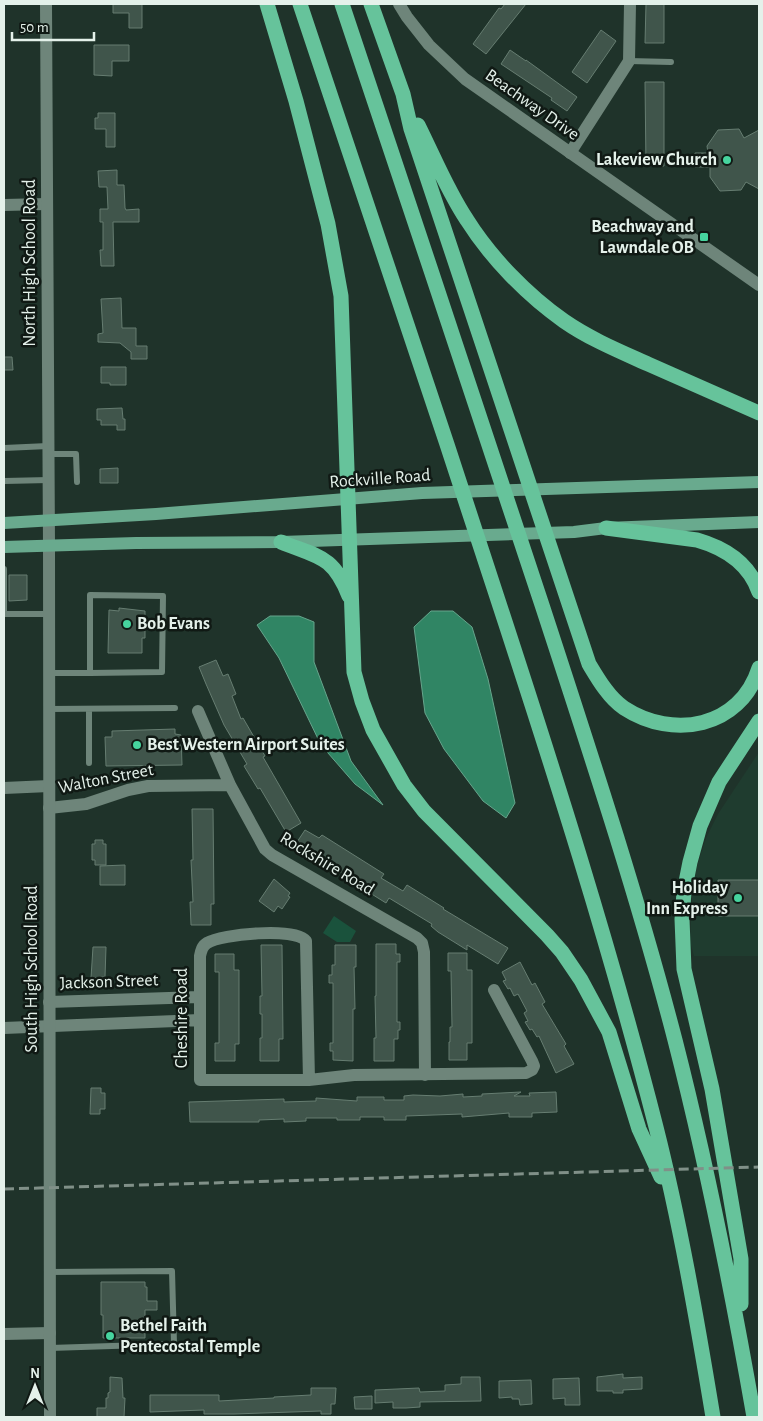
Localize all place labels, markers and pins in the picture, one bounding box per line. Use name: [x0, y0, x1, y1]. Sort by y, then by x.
place label: Lakeview Church: [596, 151, 717, 169]
marker: Lakeview Church: [721, 154, 733, 166]
place label: Beachway and Lawndale OB: [591, 218, 695, 257]
marker: Beachway and Lawndale OB: [698, 231, 710, 243]
place label: Bob Evans: [137, 615, 210, 633]
marker: Bob Evans: [121, 618, 133, 630]
place label: Best Western Airport Suites: [147, 736, 345, 754]
marker: Best Western Airport Suites: [131, 739, 143, 751]
place label: Holiday Inn Express: [646, 879, 729, 918]
marker: Holiday Inn Express: [732, 892, 744, 904]
place label: Bethel Faith Pentecostal Temple: [120, 1317, 260, 1356]
marker: Bethel Faith Pentecostal Temple: [104, 1330, 116, 1342]

